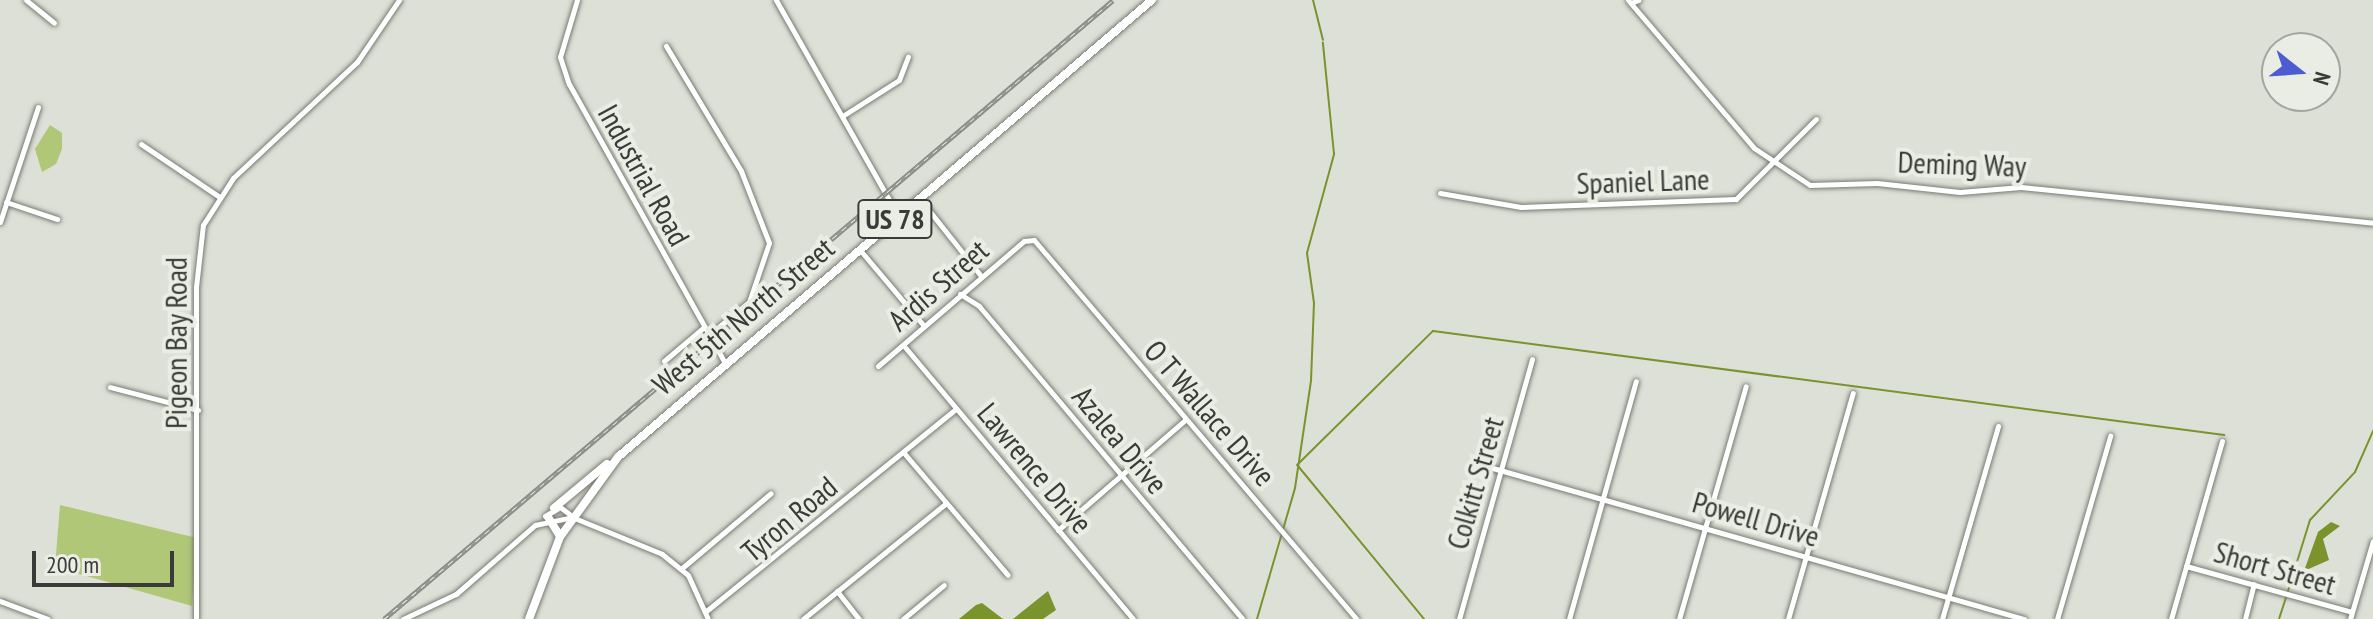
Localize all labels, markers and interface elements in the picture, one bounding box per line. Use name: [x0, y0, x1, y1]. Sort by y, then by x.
north arrow: [2261, 32, 2341, 112]
text: N: [2307, 69, 2337, 88]
street label: Industrial Road: [590, 98, 698, 252]
street label: Deming Way: [1897, 144, 2027, 184]
street label: Spaniel Lane: [1576, 161, 1710, 201]
road number: US 78: [857, 195, 933, 243]
street label: West 5th North Street: [645, 230, 841, 402]
street label: Ardis Street: [881, 232, 995, 338]
street label: Pigeon Bay Road: [158, 257, 194, 429]
street label: O T Wallace Drive: [1136, 332, 1284, 494]
street label: Azalea Drive: [1065, 379, 1175, 501]
street label: Lawrence Drive: [970, 396, 1100, 540]
street label: Colkitt Street: [1439, 413, 1511, 553]
street label: Tyron Road: [734, 469, 844, 569]
street label: Powell Drive: [1689, 484, 1823, 554]
street label: Short Street: [2210, 534, 2340, 602]
scale bar: [36, 535, 178, 585]
text: 200 m: [46, 549, 99, 580]

